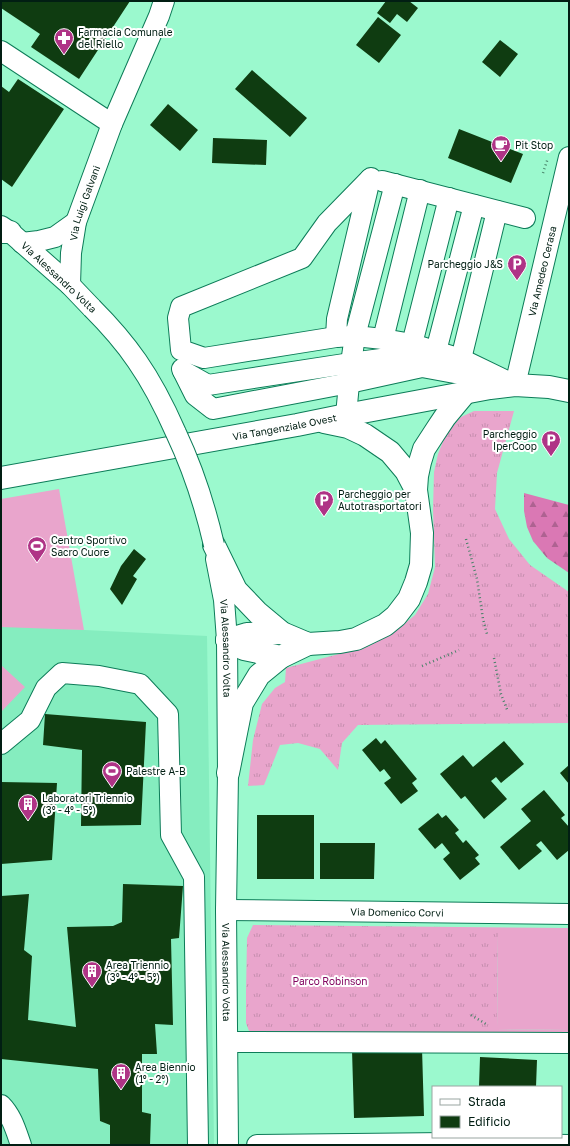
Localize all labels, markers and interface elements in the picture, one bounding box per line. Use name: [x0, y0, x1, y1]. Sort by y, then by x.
place label: Farmacia Comunale del Riello: [78, 26, 173, 50]
pharmacy icon: Farmacia Comunale del Riello: [53, 27, 75, 55]
cafe icon: Pit Stop: [490, 134, 512, 162]
place label: Pit Stop: [515, 139, 553, 151]
street label: Via Luigi Galvani: [67, 164, 102, 241]
street label: Via Amedeo Cerasa: [525, 225, 558, 318]
street label: Via Alessandro Volta: [19, 239, 99, 315]
parking icon: Parcheggio J&S: [506, 253, 528, 281]
place label: Parcheggio J&S: [428, 258, 503, 270]
street label: Via Tangenziale Ovest: [231, 411, 337, 442]
place label: Parcheggio IperCoop: [483, 428, 537, 452]
parking icon: Parcheggio IperCoop: [540, 429, 562, 457]
place label: Parcheggio per Autotrasportatori: [338, 488, 422, 512]
parking icon: Parcheggio per Autotrasportatori: [313, 489, 335, 517]
place label: Centro Sportivo Sacro Cuore: [51, 534, 127, 558]
sports icon: Centro Sportivo Sacro Cuore: [26, 535, 48, 563]
street label: Via Alessandro Volta: [218, 598, 233, 697]
sports icon: Palestre A-B: [101, 760, 123, 788]
place label: Palestre A-B: [126, 765, 186, 777]
place label: Laboratori Triennio (3° - 4° - 5°): [42, 792, 133, 816]
building icon: Laboratori Triennio (3° - 4° - 5°): [17, 793, 39, 821]
street label: Via Domenico Corvi: [350, 905, 444, 919]
street label: Via Alessandro Volta: [220, 923, 233, 1021]
place label: Area Triennio (3° - 4° - 5°): [106, 959, 169, 983]
building icon: Area Triennio (3° - 4° - 5°): [81, 960, 103, 988]
park label: Parco Robinson: [293, 975, 367, 987]
place label: Area Biennio (1° - 2°): [135, 1061, 196, 1085]
building icon: Area Biennio (1° - 2°): [110, 1062, 132, 1090]
legend: [432, 1086, 562, 1138]
text: Strada: [468, 1094, 506, 1109]
text: Edificio: [468, 1114, 510, 1129]

